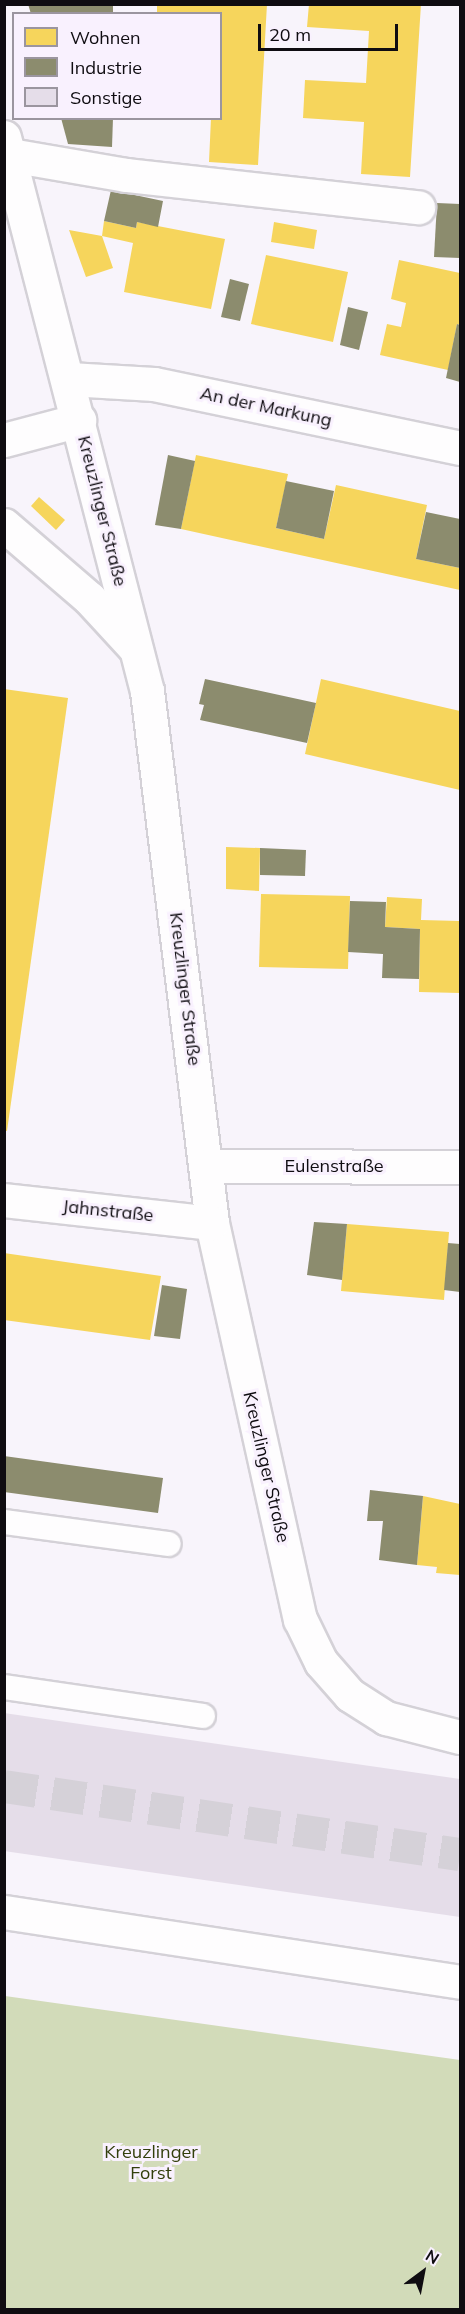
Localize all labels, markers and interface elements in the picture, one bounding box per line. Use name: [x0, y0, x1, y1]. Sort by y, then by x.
legend: [12, 12, 222, 120]
scale bar: [261, 12, 400, 50]
text: 20 m: [269, 23, 311, 46]
text: Wohnen: [70, 26, 141, 49]
text: Industrie: [70, 56, 142, 79]
text: Sonstige: [70, 86, 142, 109]
street label: An der Markung: [198, 382, 334, 432]
street label: Kreuzlinger Straße: [73, 434, 131, 588]
street label: Kreuzlinger Straße: [165, 911, 205, 1067]
street label: Eulenstraße: [284, 1155, 384, 1177]
street label: Jahnstraße: [61, 1195, 155, 1227]
street label: Kreuzlinger Straße: [238, 1389, 294, 1545]
park label: Kreuzlinger Forst: [104, 2142, 198, 2184]
north arrow: [393, 2242, 453, 2302]
text: N: [422, 2245, 443, 2268]

